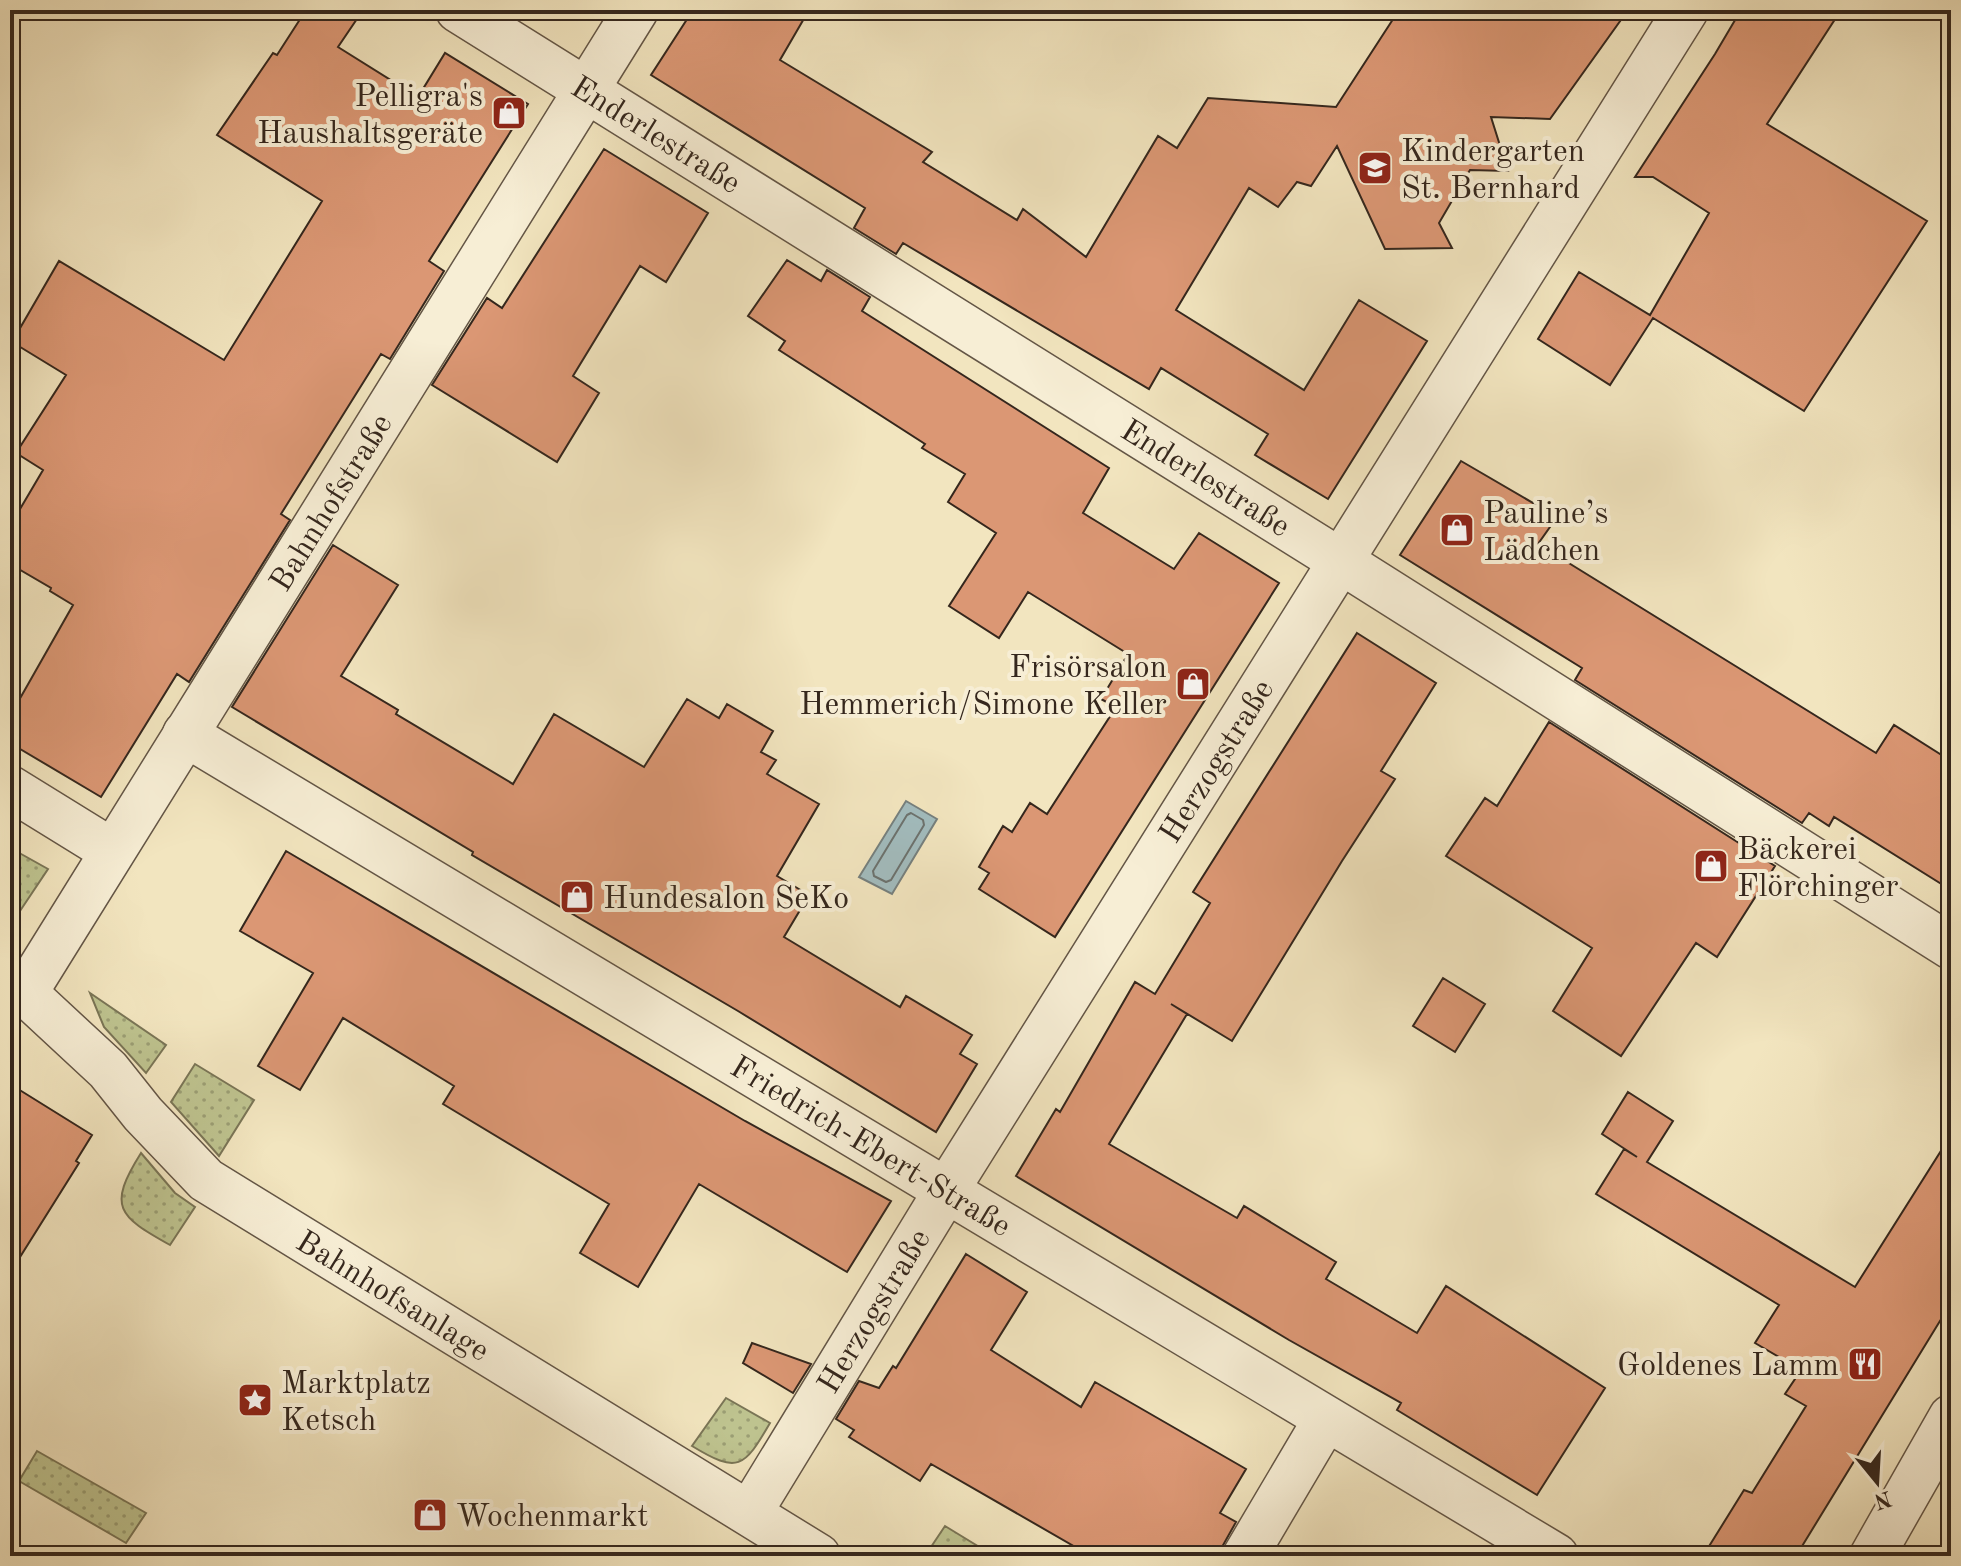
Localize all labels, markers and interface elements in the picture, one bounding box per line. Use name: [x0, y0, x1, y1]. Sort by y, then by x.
street label: Enderlestraße: [565, 72, 745, 201]
place label: Pelligra's Haushaltsgeräte: [257, 82, 483, 151]
shop icon: Pelligra's Haushaltsgeräte: [490, 94, 528, 132]
place label: Kindergarten St. Bernhard: [1401, 137, 1585, 206]
school or university icon: Kindergarten St. Bernhard: [1356, 149, 1394, 187]
street label: Bahnhofstraße: [266, 409, 400, 598]
street label: Enderlestraße: [1114, 415, 1295, 544]
place label: Pauline’s Lädchen: [1483, 499, 1608, 568]
shop icon: Pauline’s Lädchen: [1438, 511, 1476, 549]
place label: Frisörsalon Hemmerich/Simone Keller: [799, 653, 1167, 722]
shop icon: Frisörsalon Hemmerich/Simone Keller: [1174, 665, 1212, 703]
street label: Herzogstraße: [1155, 675, 1281, 849]
place label: Bäckerei Flörchinger: [1737, 835, 1899, 904]
shop icon: Bäckerei Flörchinger: [1692, 847, 1730, 885]
shop icon: Hundesalon SeKo: [558, 878, 596, 916]
place label: Hundesalon SeKo: [603, 884, 849, 916]
street label: Friedrich-Ebert-Straße: [724, 1052, 1015, 1244]
street label: Herzogstraße: [813, 1224, 938, 1400]
street label: Bahnhofsanlage: [290, 1226, 494, 1369]
restaurant icon: Goldenes Lamm: [1846, 1345, 1884, 1383]
place label: Goldenes Lamm: [1617, 1351, 1839, 1383]
place label: Marktplatz Ketsch: [281, 1369, 431, 1438]
place icon: Marktplatz Ketsch: [236, 1381, 274, 1419]
north arrow: [1837, 1442, 1917, 1522]
text: N: [1871, 1486, 1894, 1512]
shop icon: Wochenmarkt: [411, 1496, 449, 1534]
place label: Wochenmarkt: [456, 1502, 649, 1534]

